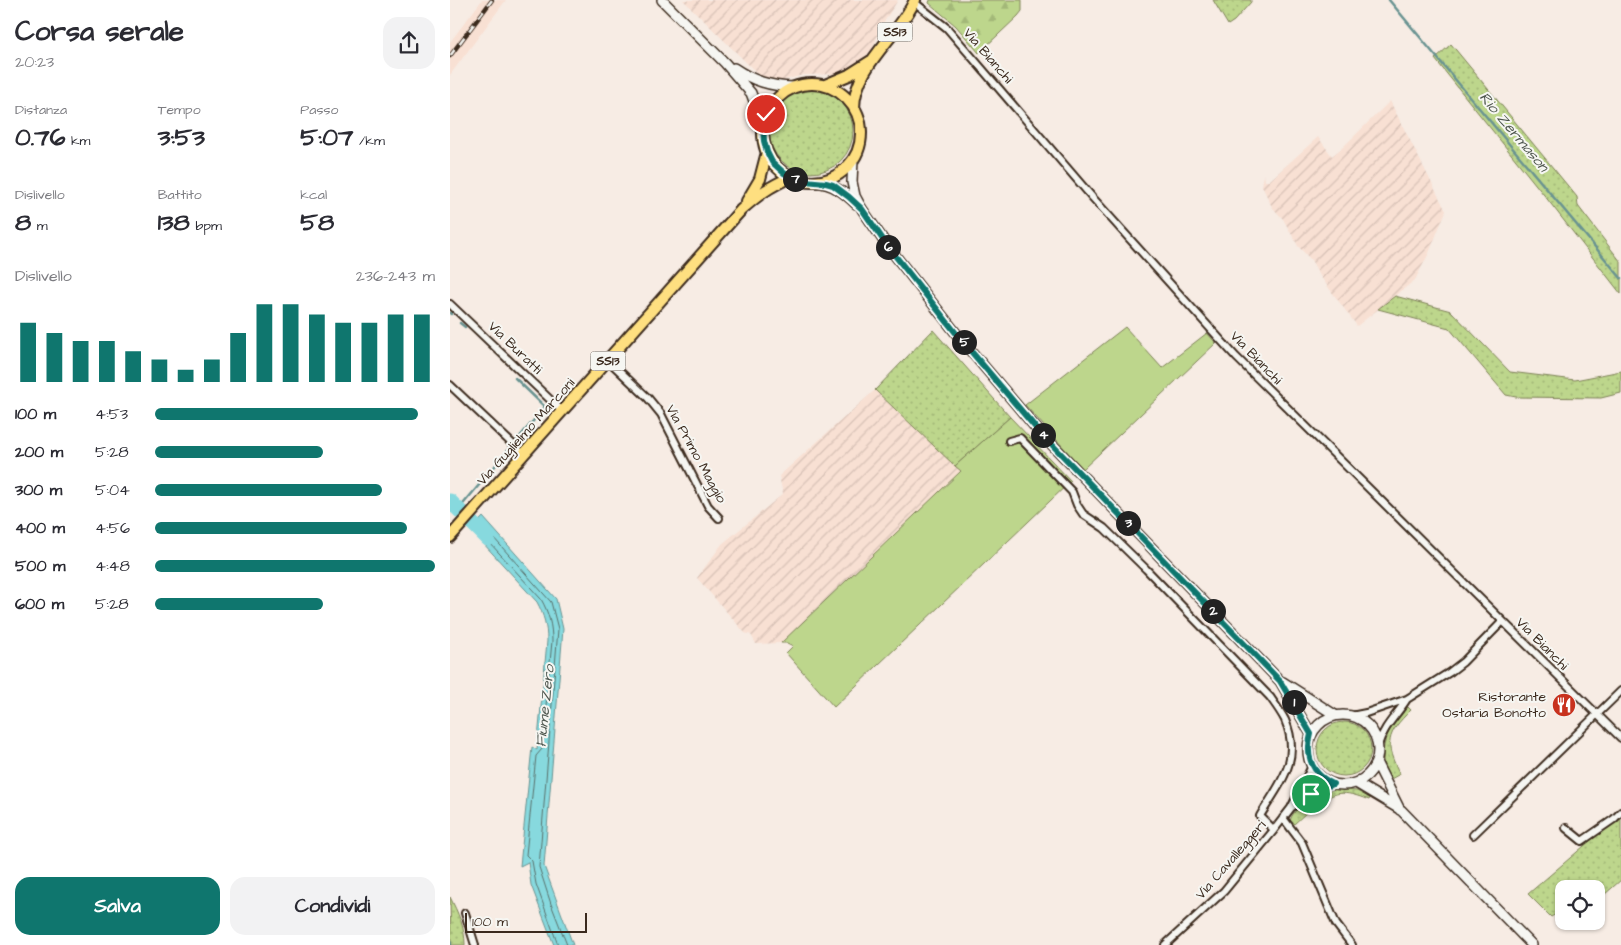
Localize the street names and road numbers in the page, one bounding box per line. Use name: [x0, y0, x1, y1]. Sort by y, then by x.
road number: SS13: [878, 22, 912, 42]
street label: Via Bianchi: [958, 24, 1018, 88]
street label: Via Buratti: [483, 317, 547, 379]
street label: Via Bianchi: [1225, 327, 1287, 389]
road number: SS13: [590, 352, 626, 371]
street label: Via Guglielmo Marconi: [472, 374, 580, 490]
street label: Via Primo Maggio: [661, 401, 731, 507]
street label: Via Bianchi: [1511, 613, 1573, 675]
street label: Via Cavalleggeri: [1191, 816, 1271, 904]

